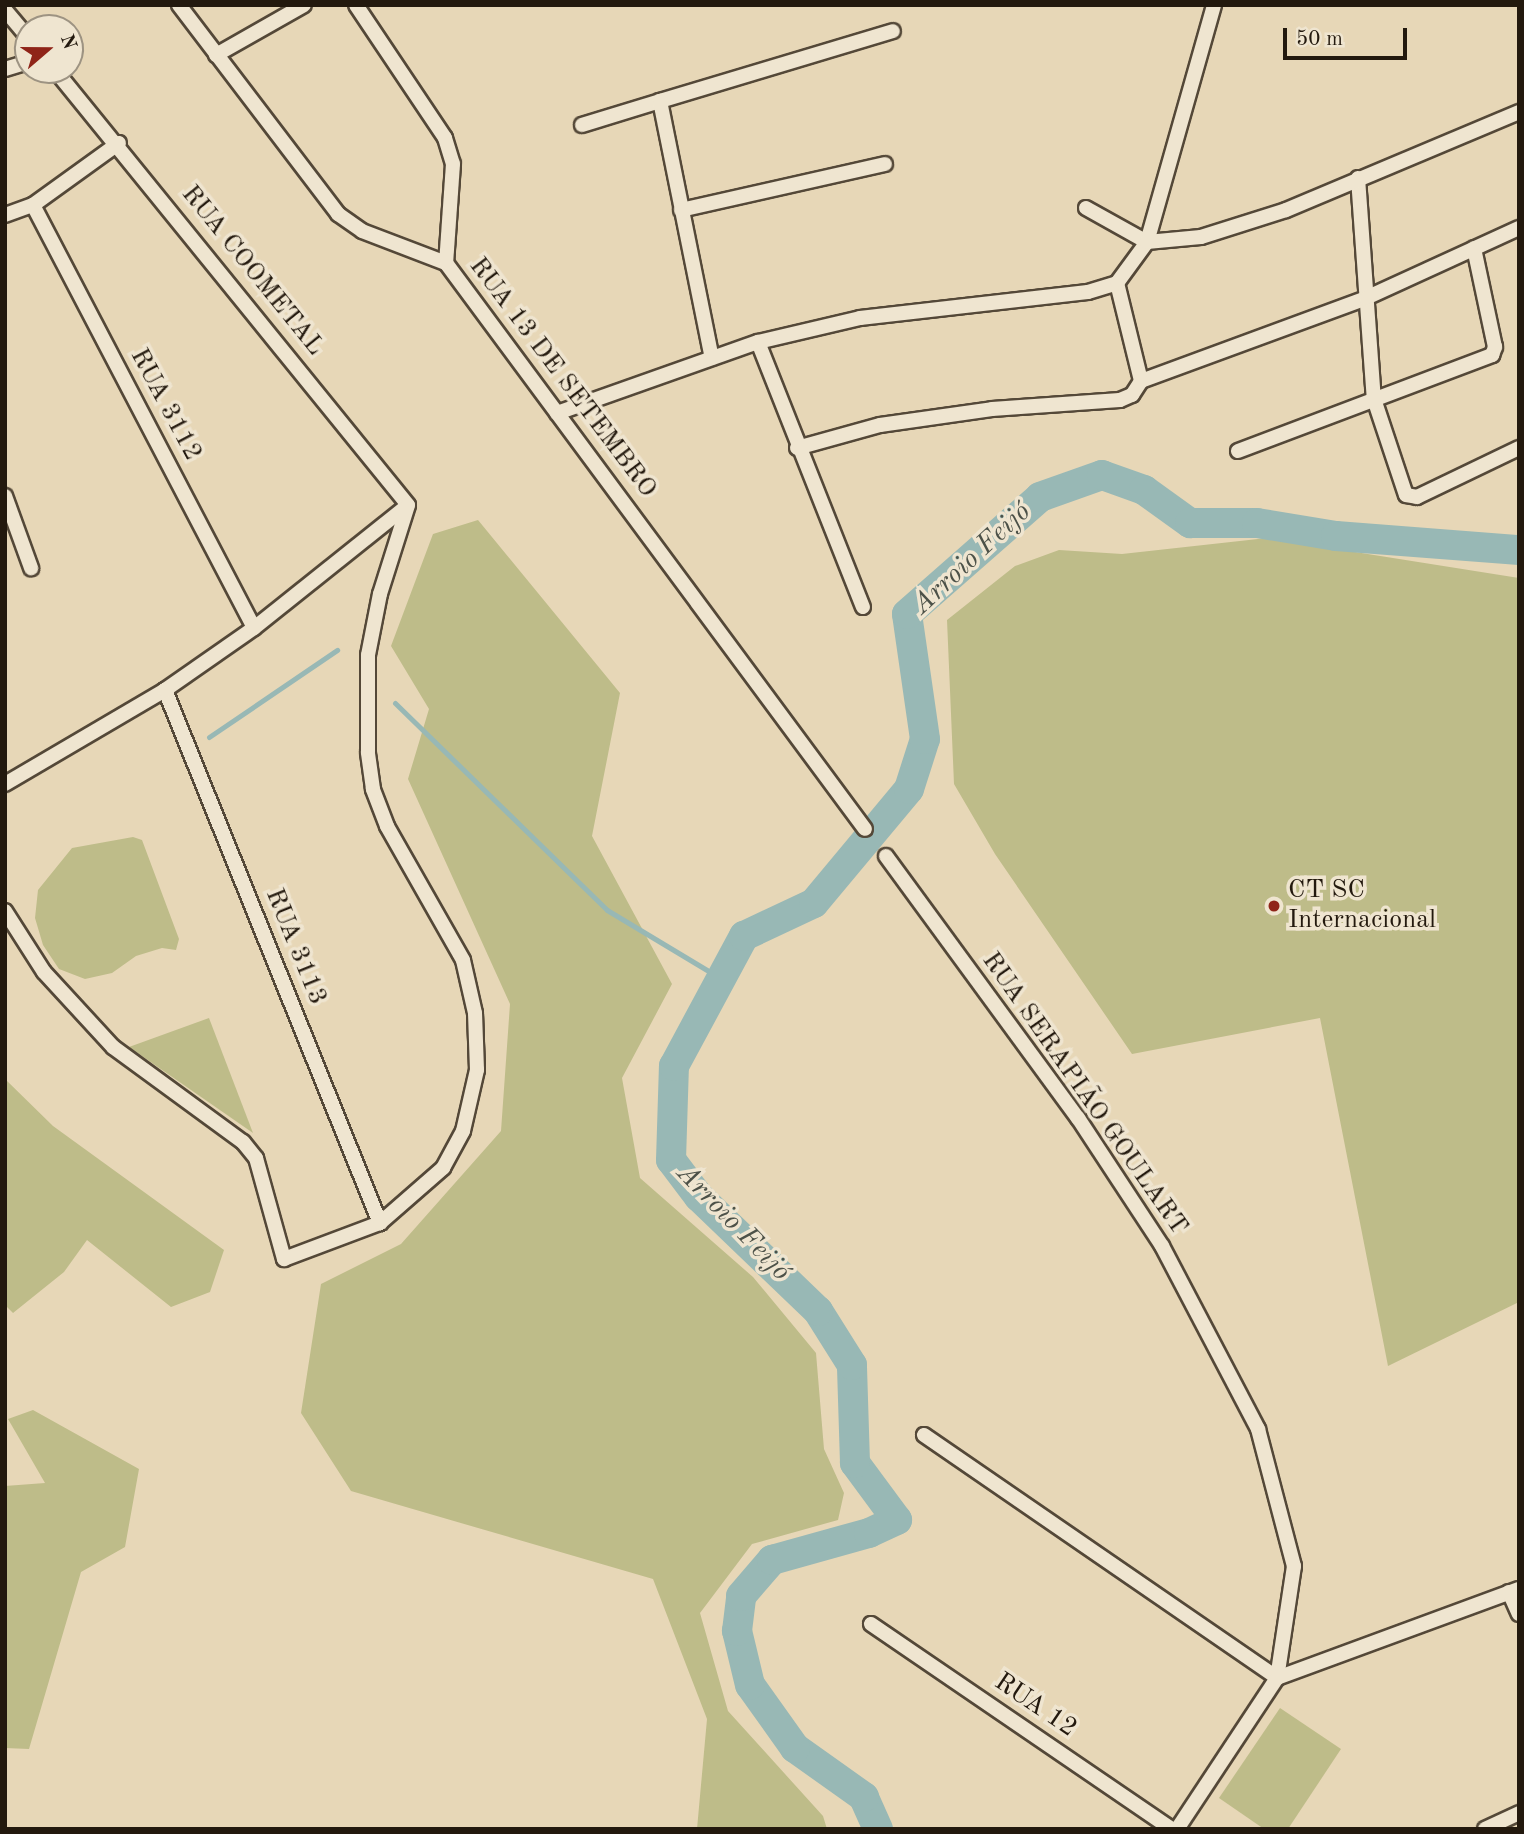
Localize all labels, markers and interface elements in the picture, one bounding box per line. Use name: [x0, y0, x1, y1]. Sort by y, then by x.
north arrow: [14, 14, 84, 84]
scale bar: [1286, 14, 1410, 58]
text: 50 m: [1296, 29, 1343, 50]
text: N: [56, 32, 79, 52]
street label: RUA COOMETAL: [174, 180, 330, 362]
street label: RUA 13 DE SETEMBRO: [461, 252, 663, 504]
street label: RUA 3112: [122, 343, 208, 467]
water label: Arroio Feijó: [906, 496, 1038, 622]
place label: CT SC Internacional: [1288, 875, 1436, 936]
street label: RUA 3113: [258, 884, 332, 1010]
marker: CT SC Internacional: [1266, 898, 1282, 914]
street label: RUA SERAPIÃO GOULART: [974, 947, 1194, 1241]
water label: Arroio Feijó: [669, 1158, 797, 1288]
street label: RUA 12: [988, 1667, 1082, 1745]

